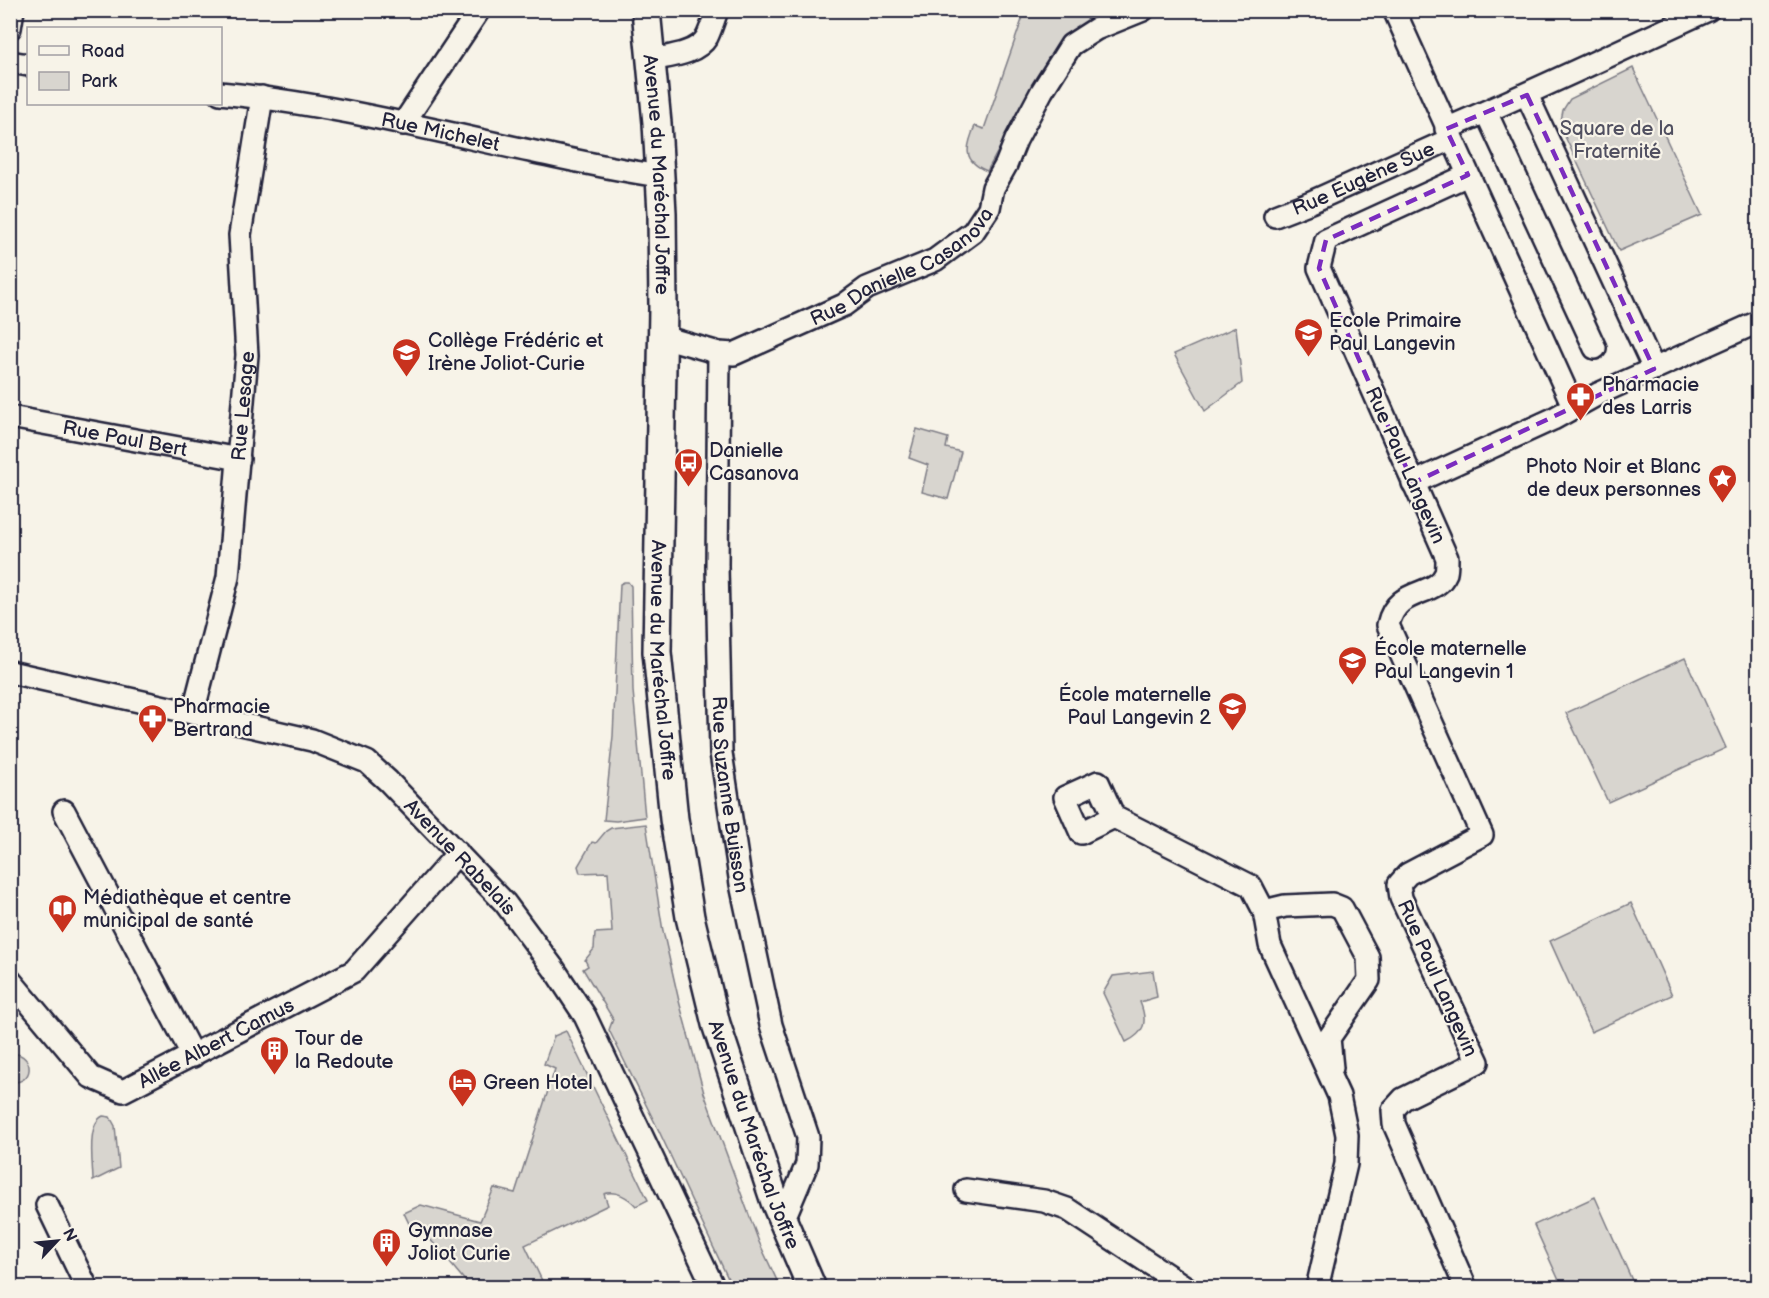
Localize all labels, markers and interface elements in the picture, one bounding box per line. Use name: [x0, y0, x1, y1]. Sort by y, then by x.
legend: [27, 27, 222, 105]
text: Road: [81, 41, 125, 62]
street label: Avenue du Maréchal Joffre: [637, 53, 674, 295]
text: Park: [81, 71, 117, 92]
street label: Rue Michelet: [379, 108, 502, 157]
park label: Square de la Fraternité: [1560, 117, 1674, 164]
street label: Rue Eugène Sue: [1289, 137, 1439, 221]
street label: Rue Danielle Casanova: [807, 203, 999, 331]
place label: Ecole Primaire Paul Langevin: [1329, 309, 1462, 356]
school or university icon: Ecole Primaire Paul Langevin: [1292, 316, 1324, 358]
place label: Collège Frédéric et Irène Joliot-Curie: [428, 329, 603, 376]
school or university icon: Collège Frédéric et Irène Joliot-Curie: [391, 336, 423, 378]
street label: Rue Lesage: [227, 350, 260, 462]
place label: Pharmacie des Larris: [1602, 373, 1699, 420]
pharmacy icon: Pharmacie des Larris: [1565, 380, 1597, 422]
street label: Rue Paul Langevin: [1360, 383, 1450, 548]
street label: Rue Paul Bert: [61, 416, 189, 462]
place label: Danielle Casanova: [709, 439, 799, 486]
bus stop icon: Danielle Casanova: [672, 446, 704, 488]
place label: Photo Noir et Blanc de deux personnes: [1526, 455, 1701, 502]
place icon: Photo Noir et Blanc de deux personnes: [1706, 462, 1738, 504]
street label: Avenue du Maréchal Joffre: [644, 540, 681, 781]
place label: École maternelle Paul Langevin 1: [1374, 636, 1527, 684]
school or university icon: École maternelle Paul Langevin 1: [1337, 644, 1369, 686]
place label: École maternelle Paul Langevin 2: [1058, 682, 1211, 730]
school or university icon: École maternelle Paul Langevin 2: [1216, 690, 1248, 732]
place label: Pharmacie Bertrand: [173, 695, 270, 742]
street label: Rue Suzanne Buisson: [707, 696, 754, 895]
pharmacy icon: Pharmacie Bertrand: [136, 702, 168, 744]
street label: Avenue Rabelais: [399, 794, 521, 920]
place label: Médiathèque et centre municipal de santé: [83, 886, 291, 933]
library icon: Médiathèque et centre municipal de santé: [46, 892, 78, 934]
street label: Rue Paul Langevin: [1392, 896, 1482, 1061]
street label: Allée Albert Camus: [134, 993, 298, 1094]
street label: Avenue du Maréchal Joffre: [703, 1017, 805, 1253]
place label: Tour de la Redoute: [295, 1027, 393, 1074]
building icon: Tour de la Redoute: [258, 1034, 290, 1076]
hotel icon: Green Hotel: [446, 1066, 478, 1108]
place label: Green Hotel: [483, 1071, 593, 1095]
north arrow: [27, 1211, 87, 1271]
place label: Gymnase Joliot Curie: [408, 1219, 510, 1266]
text: N: [58, 1226, 80, 1245]
building icon: Gymnase Joliot Curie: [371, 1226, 403, 1268]

